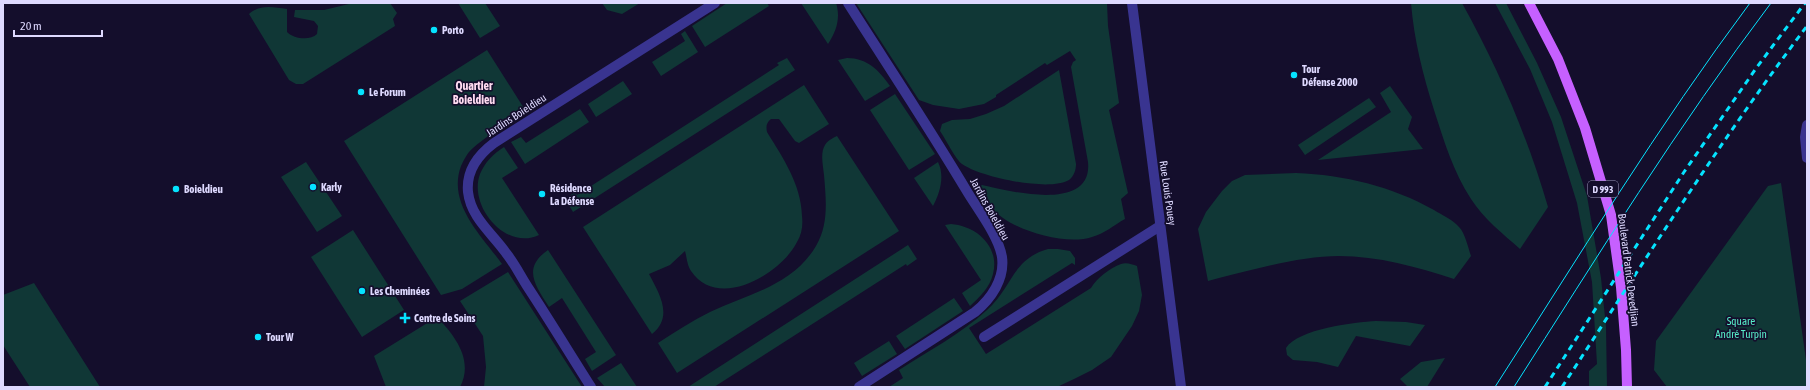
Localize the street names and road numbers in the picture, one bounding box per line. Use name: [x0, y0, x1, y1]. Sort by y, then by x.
street label: Jardins Boieldieu: [484, 91, 548, 139]
street label: Rue Louis Pouey: [1158, 160, 1179, 227]
street label: Jardins Boieldieu: [968, 176, 1012, 242]
road number: D 993: [1588, 181, 1618, 197]
street label: Boulevard Patrick Devedjian: [1616, 213, 1642, 327]

